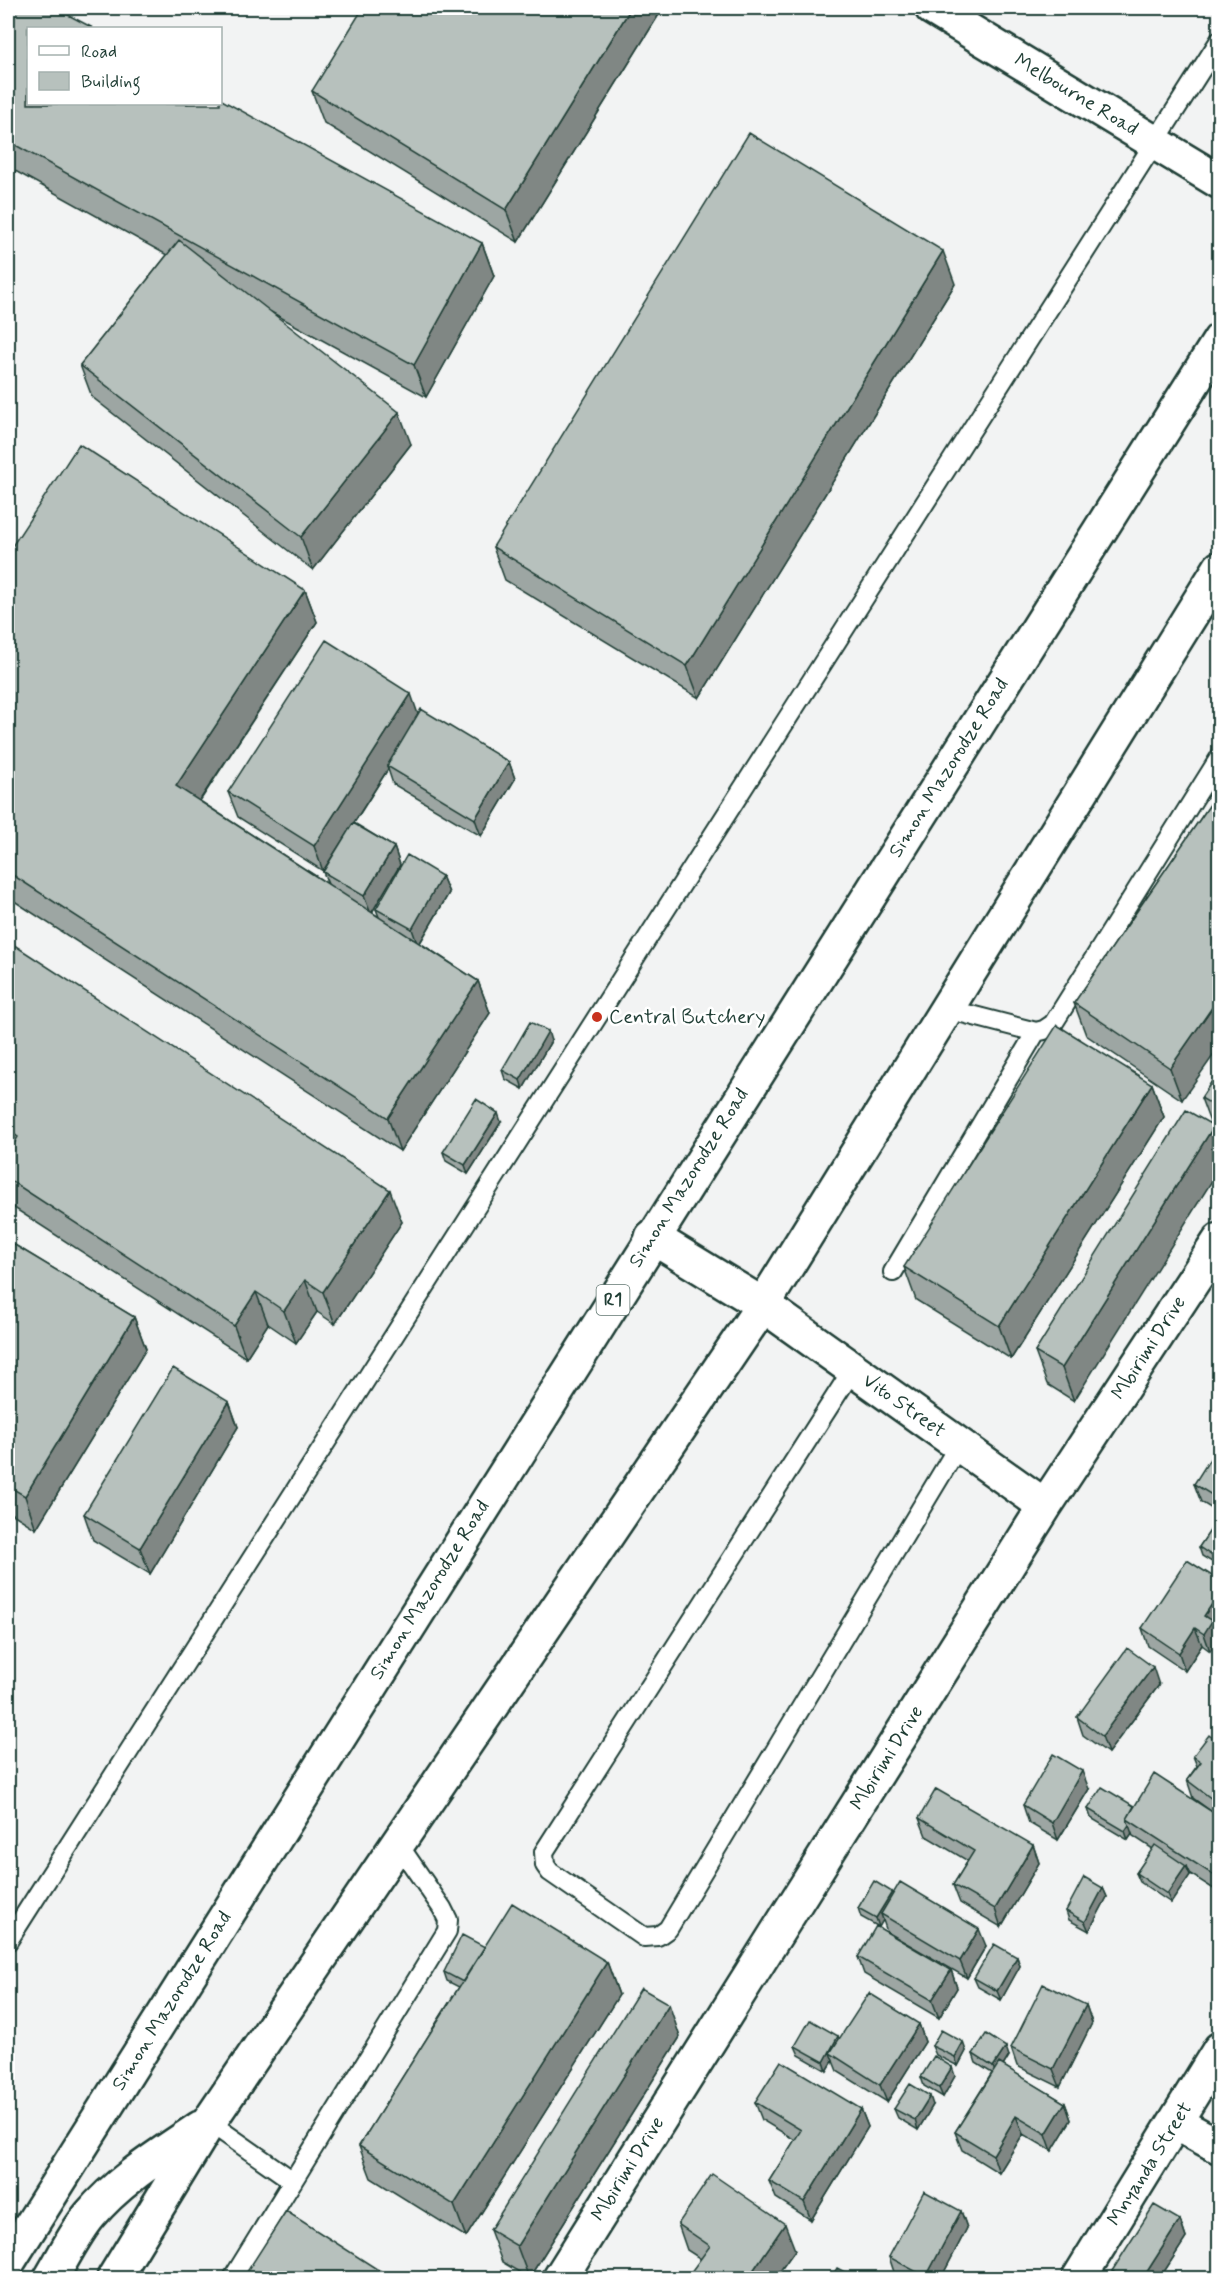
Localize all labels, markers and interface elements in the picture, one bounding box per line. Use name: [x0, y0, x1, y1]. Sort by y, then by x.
legend: [27, 27, 222, 105]
text: Road: [81, 40, 117, 64]
street label: Melbourne Road: [1009, 47, 1143, 143]
text: Building: [81, 70, 141, 96]
street label: Simon Mazorodze Road: [883, 673, 1015, 863]
place label: Central Butchery: [609, 1004, 765, 1031]
marker: Central Butchery: [590, 1010, 604, 1024]
street label: Simon Mazorodze Road: [623, 1083, 755, 1273]
road number: R1: [596, 1285, 630, 1315]
street label: Mbirimi Drive: [1105, 1291, 1193, 1405]
street label: Vito Street: [857, 1367, 951, 1445]
street label: Simon Mazorodze Road: [364, 1495, 496, 1685]
street label: Mbirimi Drive: [844, 1700, 930, 1816]
street label: Simon Mazorodze Road: [106, 1906, 238, 2096]
street label: Mnyanda Street: [1101, 2097, 1199, 2231]
street label: Mbirimi Drive: [585, 2111, 671, 2227]

